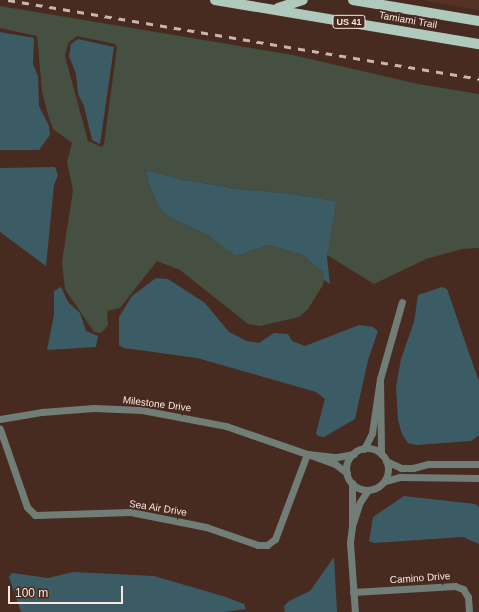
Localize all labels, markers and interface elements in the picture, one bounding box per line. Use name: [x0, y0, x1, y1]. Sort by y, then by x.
street label: Tamiami Trail: [378, 9, 438, 31]
road number: US 41: [332, 15, 366, 29]
street label: Milestone Drive: [122, 394, 192, 414]
street label: Sea Air Drive: [128, 497, 188, 519]
street label: Camino Drive: [389, 570, 451, 586]
scale bar: [10, 578, 125, 604]
text: 100 m: [15, 586, 48, 600]

